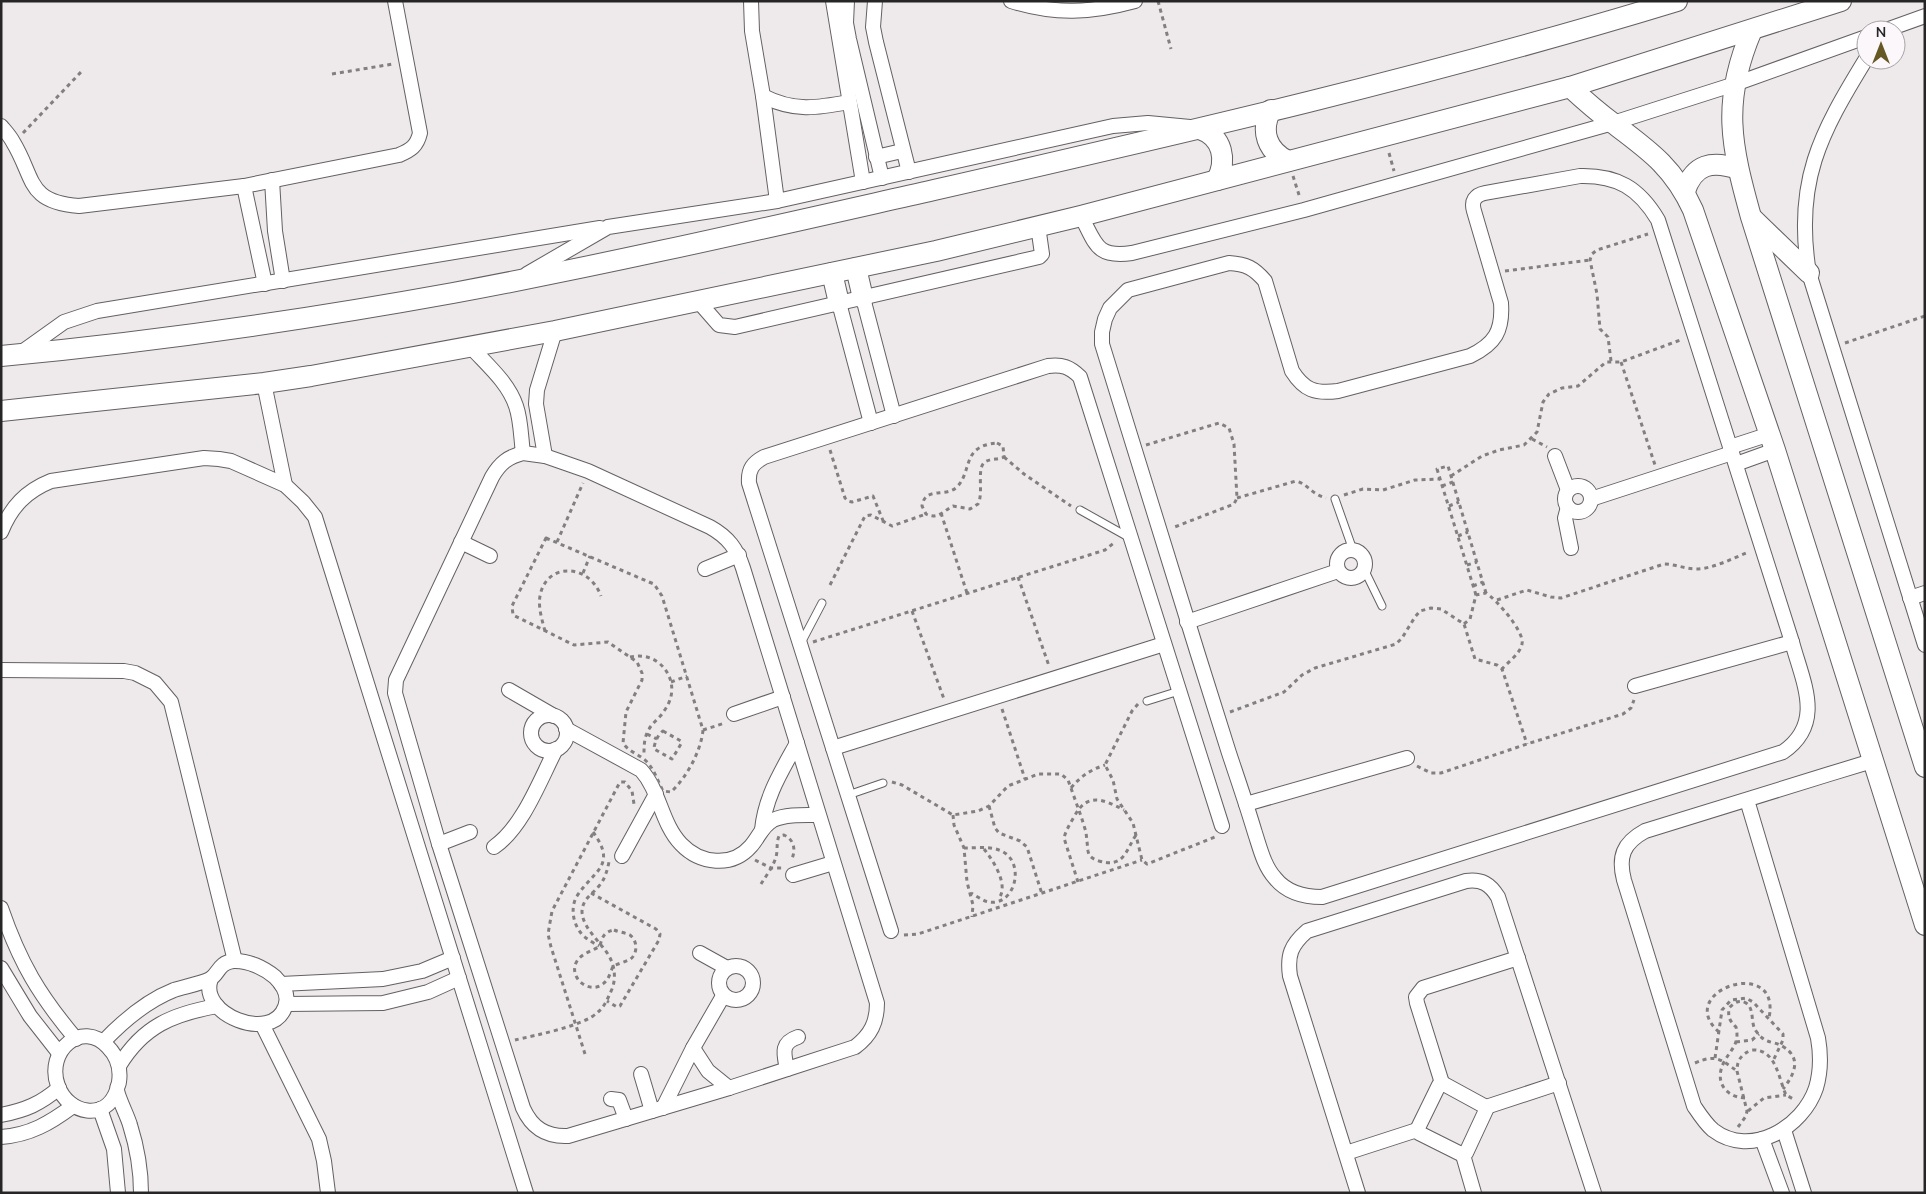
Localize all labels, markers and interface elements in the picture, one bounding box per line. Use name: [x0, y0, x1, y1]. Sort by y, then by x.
north arrow: [1856, 20, 1906, 70]
text: N: [1876, 23, 1886, 42]

